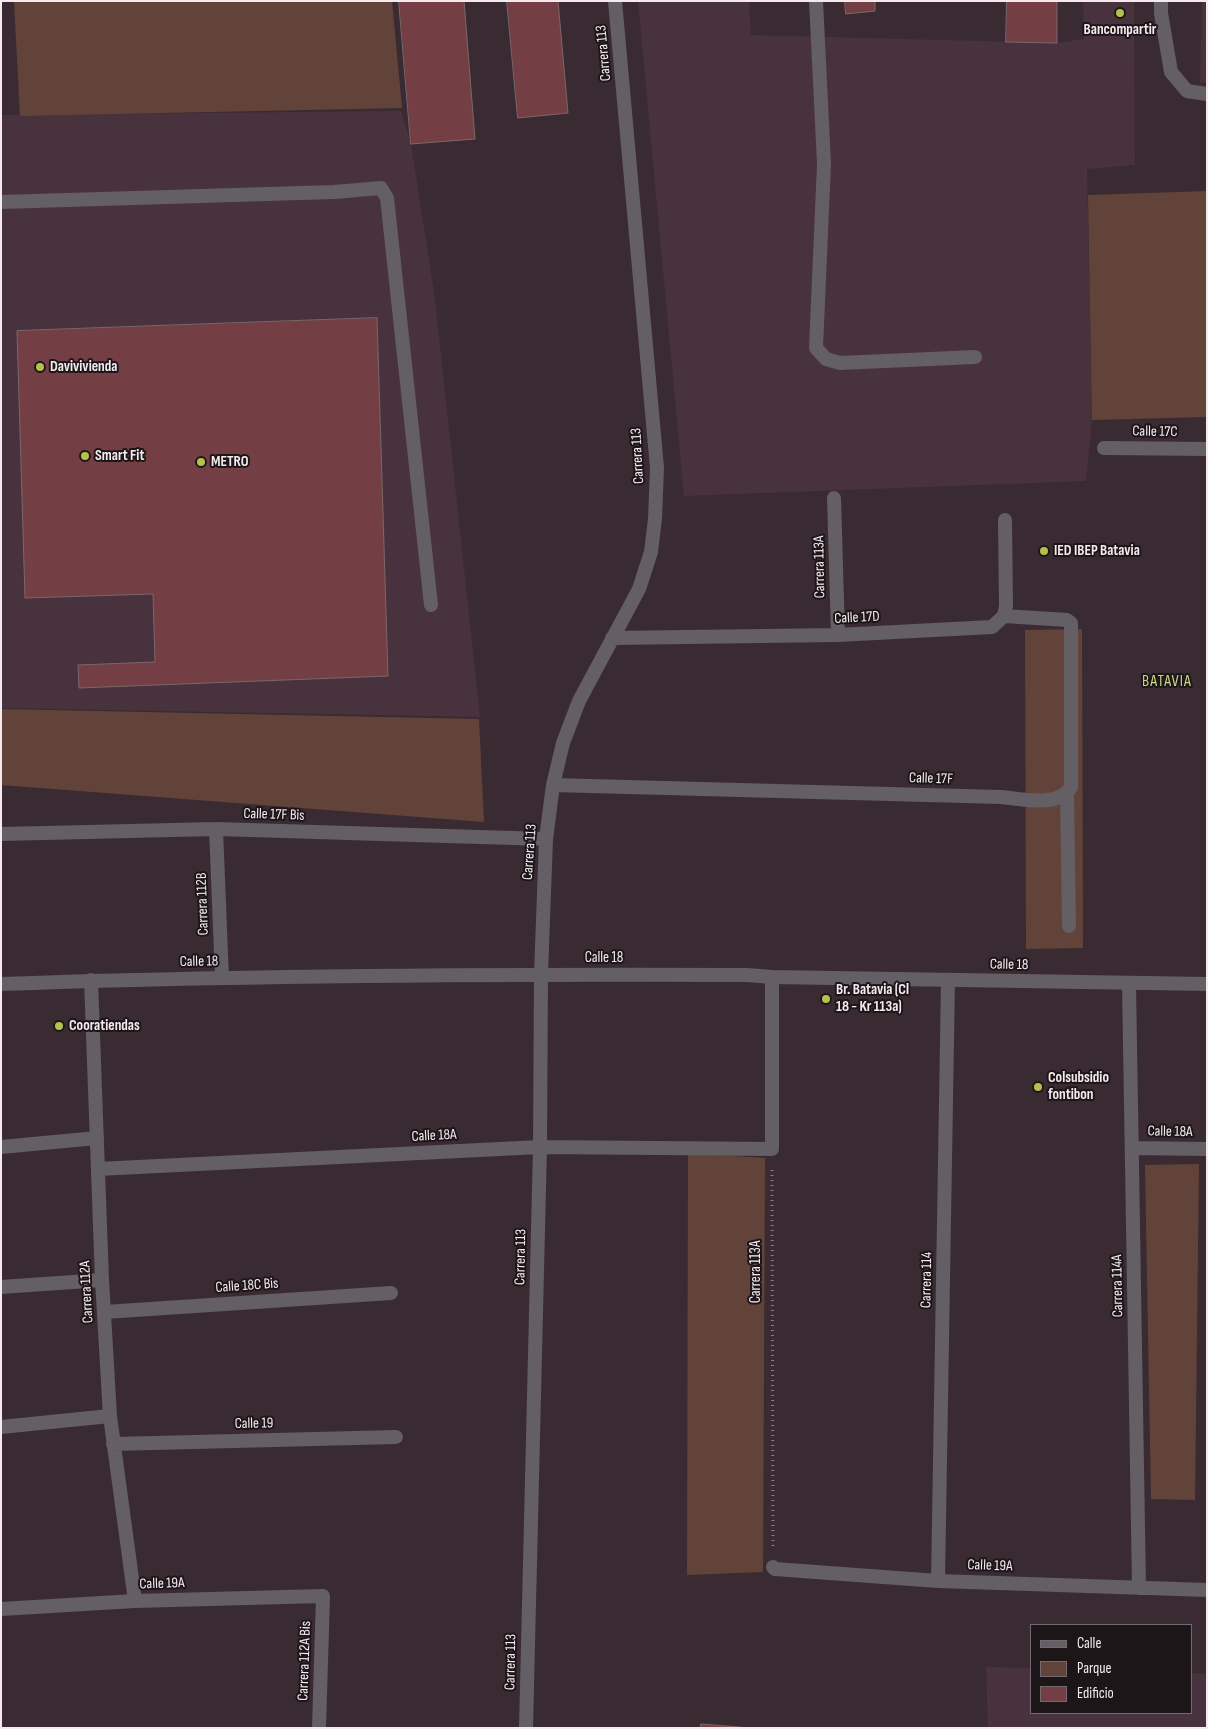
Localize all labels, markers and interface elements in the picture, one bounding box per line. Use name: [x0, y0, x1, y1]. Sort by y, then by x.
marker: Bancompartir: [1114, 7, 1126, 19]
place label: Bancompartir: [1084, 21, 1156, 39]
street label: Carrera 113: [593, 24, 615, 82]
place label: Davivivienda: [50, 358, 117, 376]
marker: Davivivienda: [34, 361, 46, 373]
street label: Calle 17C: [1132, 423, 1178, 441]
street label: Carrera 113: [628, 427, 648, 485]
place label: Smart Fit: [95, 447, 144, 465]
marker: Smart Fit: [79, 450, 91, 462]
place label: METRO: [211, 453, 249, 471]
marker: METRO: [195, 456, 207, 468]
street label: Carrera 113A: [810, 536, 830, 598]
place label: IED IBEP Batavia: [1054, 542, 1140, 560]
marker: IED IBEP Batavia: [1038, 545, 1050, 557]
street label: Calle 17D: [834, 608, 880, 628]
district label: BATAVIA: [1141, 672, 1193, 692]
street label: Calle 17F: [909, 769, 953, 789]
street label: Calle 17F Bis: [243, 805, 305, 825]
street label: Carrera 113: [519, 823, 541, 881]
street label: Carrera 112B: [193, 872, 213, 936]
street label: Calle 18: [585, 949, 623, 967]
street label: Calle 18: [180, 953, 218, 971]
street label: Calle 18: [990, 956, 1028, 974]
place label: Br. Batavia (Cl 18 - Kr 113a): [836, 981, 909, 1016]
marker: Br. Batavia (Cl 18 - Kr 113a): [820, 993, 832, 1005]
place label: Cooratiendas: [69, 1017, 140, 1035]
marker: Cooratiendas: [53, 1020, 65, 1032]
place label: Colsubsidio fontibon: [1048, 1069, 1109, 1104]
marker: Colsubsidio fontibon: [1032, 1081, 1044, 1093]
street label: Calle 18A: [1147, 1123, 1193, 1141]
street label: Calle 18A: [411, 1126, 457, 1146]
street label: Carrera 113: [512, 1229, 530, 1285]
street label: Carrera 113A: [747, 1241, 765, 1303]
street label: Carrera 114: [918, 1252, 936, 1308]
street label: Carrera 114A: [1108, 1255, 1128, 1317]
street label: Carrera 112A: [76, 1260, 98, 1324]
street label: Calle 18C Bis: [215, 1275, 279, 1297]
street label: Calle 19: [235, 1415, 273, 1433]
street label: Calle 19A: [967, 1556, 1013, 1576]
street label: Calle 19A: [139, 1574, 185, 1594]
street label: Carrera 112A Bis: [295, 1621, 315, 1701]
legend: [1030, 1624, 1193, 1714]
street label: Carrera 113: [502, 1634, 520, 1690]
text: Calle: [1077, 1634, 1101, 1653]
text: Parque: [1077, 1659, 1112, 1678]
text: Edificio: [1077, 1684, 1114, 1703]

